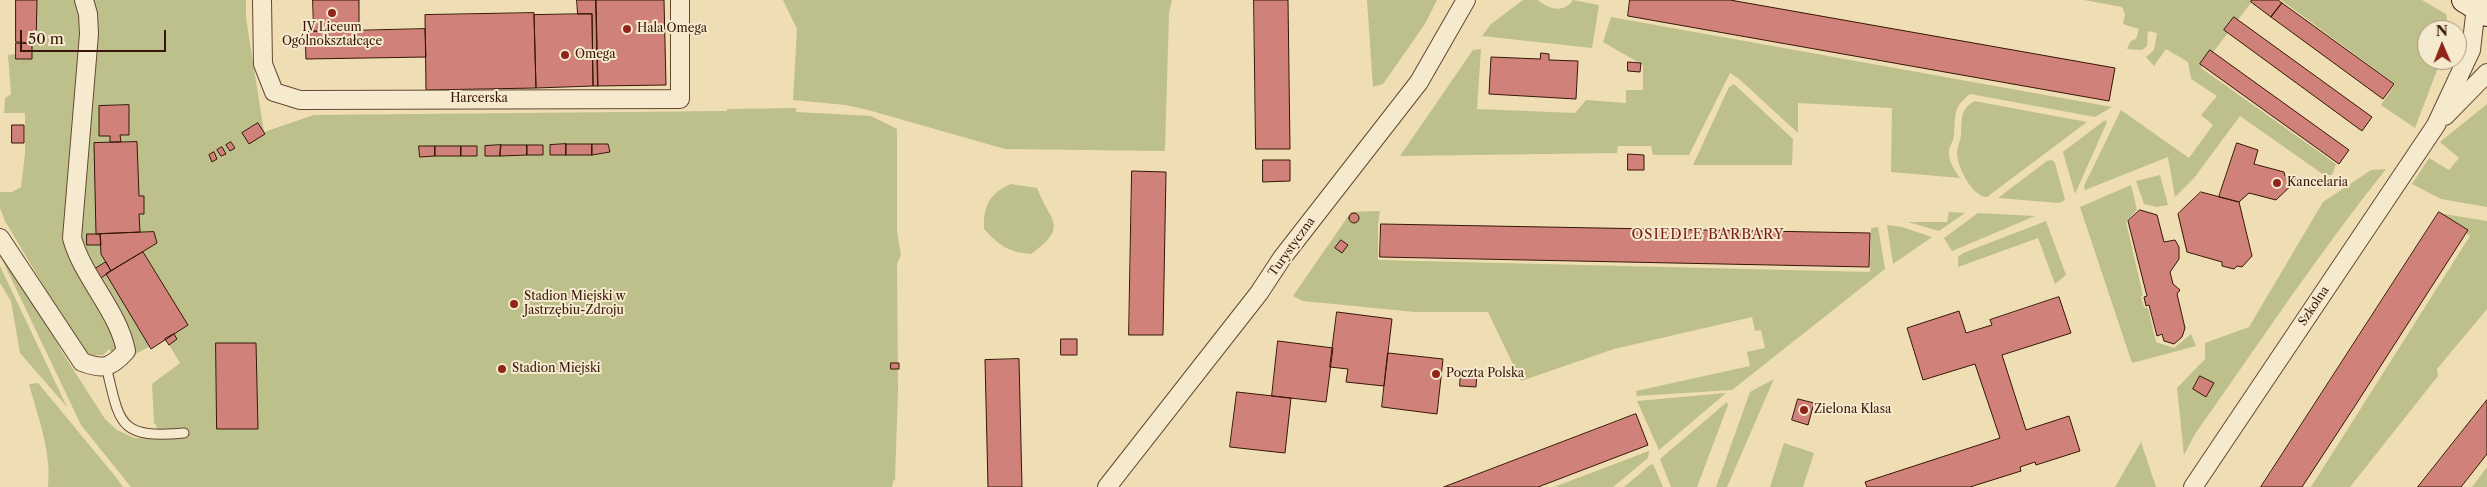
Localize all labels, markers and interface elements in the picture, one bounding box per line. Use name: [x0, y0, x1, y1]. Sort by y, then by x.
marker: IV Liceum Ogólnokształcące: [326, 7, 338, 19]
scale bar: [22, 20, 169, 52]
north arrow: [2417, 20, 2467, 70]
place label: IV Liceum Ogólnokształcące: [282, 21, 382, 49]
place label: Hala Omega: [637, 22, 707, 36]
text: N: [2436, 22, 2448, 40]
marker: Hala Omega: [621, 23, 633, 35]
text: 50 m: [28, 29, 64, 48]
place label: Omega: [575, 48, 615, 62]
marker: Omega: [559, 49, 571, 61]
street label: Harcerska: [450, 92, 508, 106]
place label: Kancelaria: [2287, 176, 2348, 190]
marker: Kancelaria: [2271, 177, 2283, 189]
street label: Turystyczna: [1266, 215, 1318, 279]
district label: OSIEDLE BARBARY: [1630, 227, 1786, 243]
street label: Szkolna: [2296, 284, 2332, 328]
place label: Stadion Miejski w Jastrzębiu-Zdroju: [524, 290, 626, 318]
marker: Stadion Miejski w Jastrzębiu-Zdroju: [508, 298, 520, 310]
place label: Stadion Miejski: [512, 362, 600, 376]
marker: Stadion Miejski: [496, 363, 508, 375]
place label: Poczta Polska: [1446, 367, 1524, 381]
marker: Poczta Polska: [1430, 368, 1442, 380]
place label: Zielona Klasa: [1814, 403, 1891, 417]
marker: Zielona Klasa: [1798, 404, 1810, 416]

